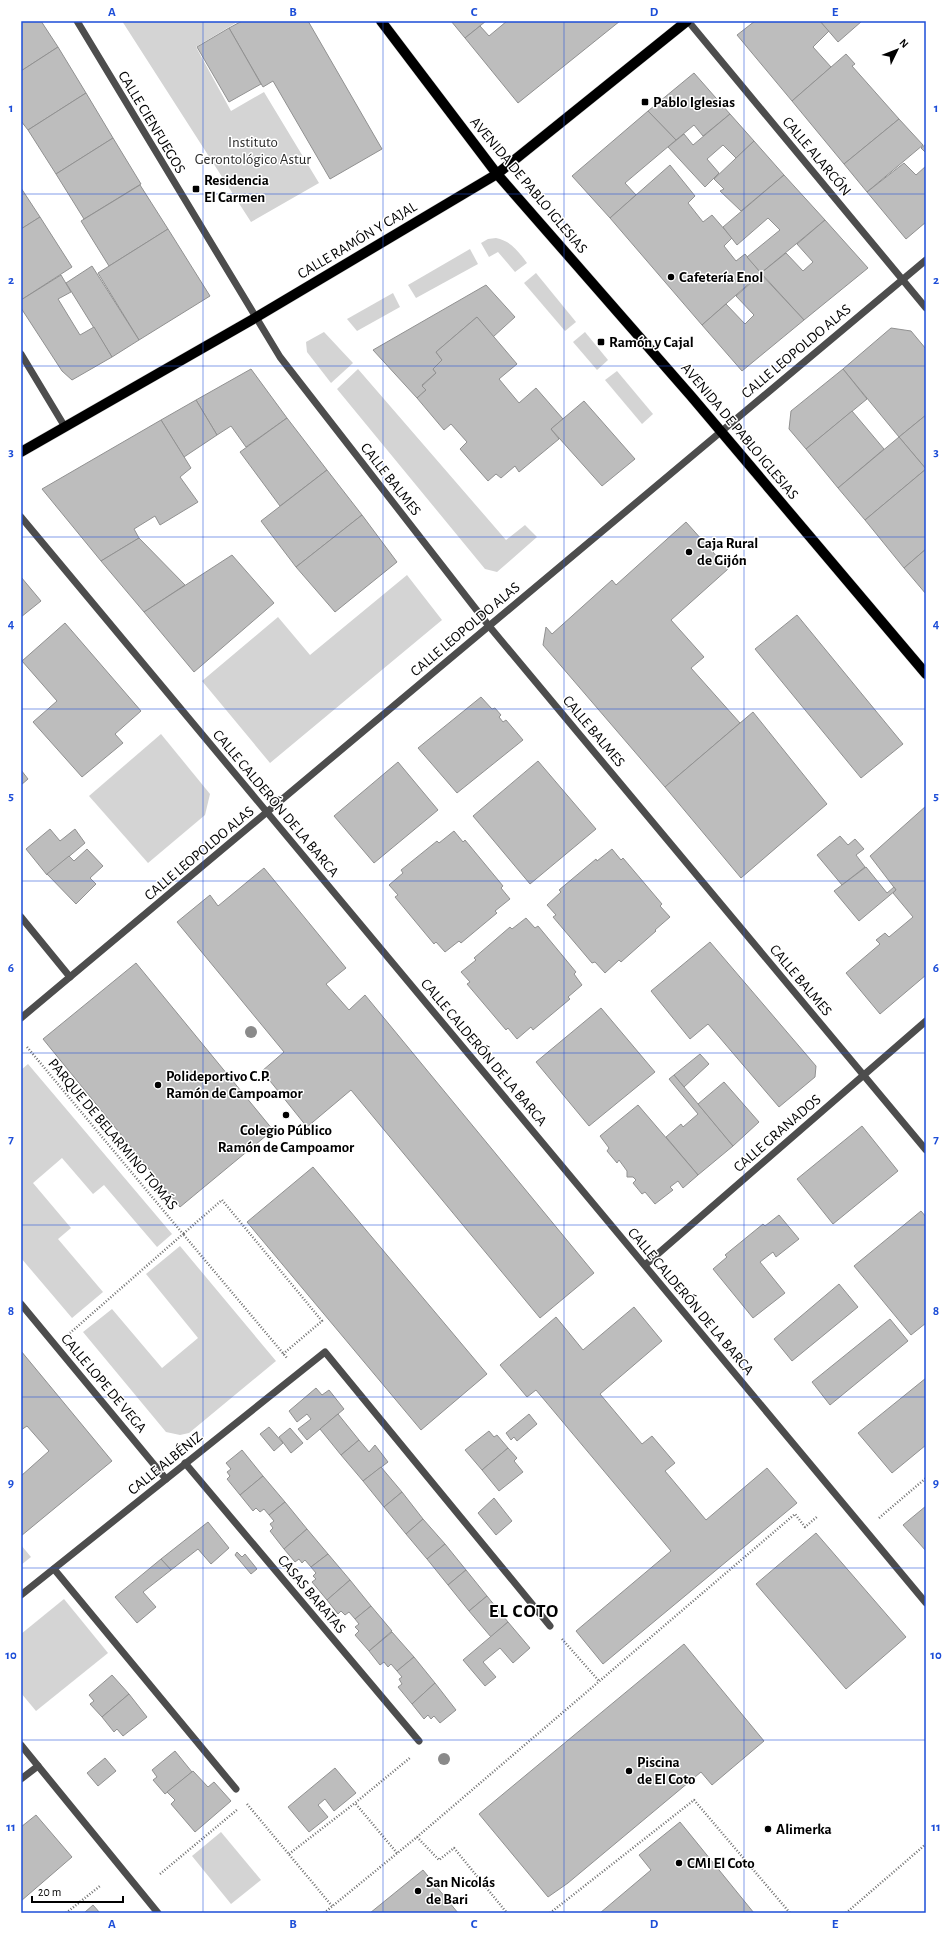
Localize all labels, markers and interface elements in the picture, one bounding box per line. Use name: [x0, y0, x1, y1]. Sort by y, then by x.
text: A: [108, 6, 116, 19]
text: B: [289, 6, 297, 19]
text: C: [471, 6, 478, 19]
text: D: [650, 6, 659, 19]
text: E: [832, 6, 839, 19]
north arrow: [877, 30, 917, 70]
text: N: [897, 37, 911, 50]
street label: CALLE CIENFUEGOS: [115, 68, 188, 176]
place label: Pablo Iglesias: [653, 95, 735, 110]
marker: Pablo Iglesias: [640, 97, 650, 107]
text: 1: [9, 102, 13, 115]
text: 1: [934, 102, 938, 115]
street label: CALLE ALARCÓN: [779, 113, 855, 199]
street label: AVENIDA DE PABLO IGLESIAS: [467, 114, 590, 256]
park label: Instituto Gerontológico Astur: [195, 135, 311, 167]
place label: Residencia El Carmen: [204, 173, 269, 205]
marker: Residencia El Carmen: [191, 184, 201, 194]
street label: CALLE RAMÓN Y CAJAL: [294, 197, 420, 282]
place label: Cafetería Enol: [679, 270, 763, 285]
marker: Cafetería Enol: [666, 272, 676, 282]
text: 2: [8, 274, 14, 287]
text: 2: [933, 274, 939, 287]
street label: CALLE LEOPOLDO ALAS: [739, 302, 854, 401]
place label: Ramón y Cajal: [609, 335, 694, 350]
marker: Ramón y Cajal: [596, 337, 606, 347]
street label: AVENIDA DE PABLO IGLESIAS: [678, 360, 801, 502]
street label: CALLE BALMES: [358, 440, 424, 519]
text: 3: [8, 446, 14, 459]
text: 3: [933, 446, 939, 459]
place label: Caja Rural de Gijón: [697, 536, 758, 568]
marker: Caja Rural de Gijón: [684, 547, 694, 557]
street label: CALLE LEOPOLDO ALAS: [408, 580, 523, 679]
text: 4: [8, 618, 15, 631]
text: 4: [933, 618, 940, 631]
street label: CALLE BALMES: [560, 693, 628, 770]
street label: CALLE CALDERÓN DE LA BARCA: [210, 726, 343, 880]
text: 5: [8, 790, 14, 803]
text: 5: [933, 790, 939, 803]
street label: CALLE LEOPOLDO ALAS: [142, 804, 257, 903]
street label: CALLE BALMES: [767, 942, 835, 1019]
text: 6: [8, 962, 14, 975]
text: 6: [933, 962, 939, 975]
street label: CALLE CALDERÓN DE LA BARCA: [418, 975, 551, 1129]
street label: PARQUE DE BELARMINO TOMÁS: [45, 1055, 182, 1213]
place label: Polideportivo C.P. Ramón de Campoamor: [166, 1069, 303, 1101]
marker: Polideportivo C.P. Ramón de Campoamor: [153, 1080, 163, 1090]
street label: CALLE GRANADOS: [731, 1092, 824, 1175]
marker: Colegio Público Ramón de Campoamor: [281, 1110, 291, 1120]
place label: Colegio Público Ramón de Campoamor: [218, 1123, 355, 1155]
text: 7: [8, 1133, 14, 1146]
text: 7: [933, 1133, 939, 1146]
street label: CALLE CALDERÓN DE LA BARCA: [625, 1224, 758, 1378]
text: 8: [8, 1305, 14, 1318]
text: 8: [933, 1305, 939, 1318]
street label: CALLE LOPE DE VEGA: [58, 1331, 149, 1436]
street label: CALLE ALBÉNIZ: [124, 1427, 205, 1498]
text: 9: [8, 1477, 14, 1490]
text: 9: [933, 1477, 939, 1490]
street label: CASAS BARATAS: [275, 1552, 349, 1636]
district label: EL COTO: [489, 1602, 559, 1621]
text: 10: [5, 1649, 17, 1662]
text: 10: [930, 1649, 942, 1662]
place label: Piscina de El Coto: [637, 1755, 696, 1787]
marker: Piscina de El Coto: [624, 1766, 634, 1776]
text: 11: [6, 1821, 16, 1834]
text: 11: [931, 1821, 941, 1834]
place label: Alimerka: [776, 1822, 832, 1837]
marker: Alimerka: [763, 1824, 773, 1834]
place label: CMI El Coto: [687, 1856, 755, 1871]
marker: CMI El Coto: [674, 1858, 684, 1868]
place label: San Nicolás de Bari: [426, 1875, 495, 1907]
scale bar: [32, 1878, 123, 1904]
text: 20 m: [38, 1886, 61, 1898]
marker: San Nicolás de Bari: [413, 1886, 423, 1896]
text: A: [108, 1918, 116, 1931]
text: B: [289, 1918, 297, 1931]
text: C: [471, 1918, 478, 1931]
text: D: [650, 1918, 659, 1931]
text: E: [832, 1918, 839, 1931]

